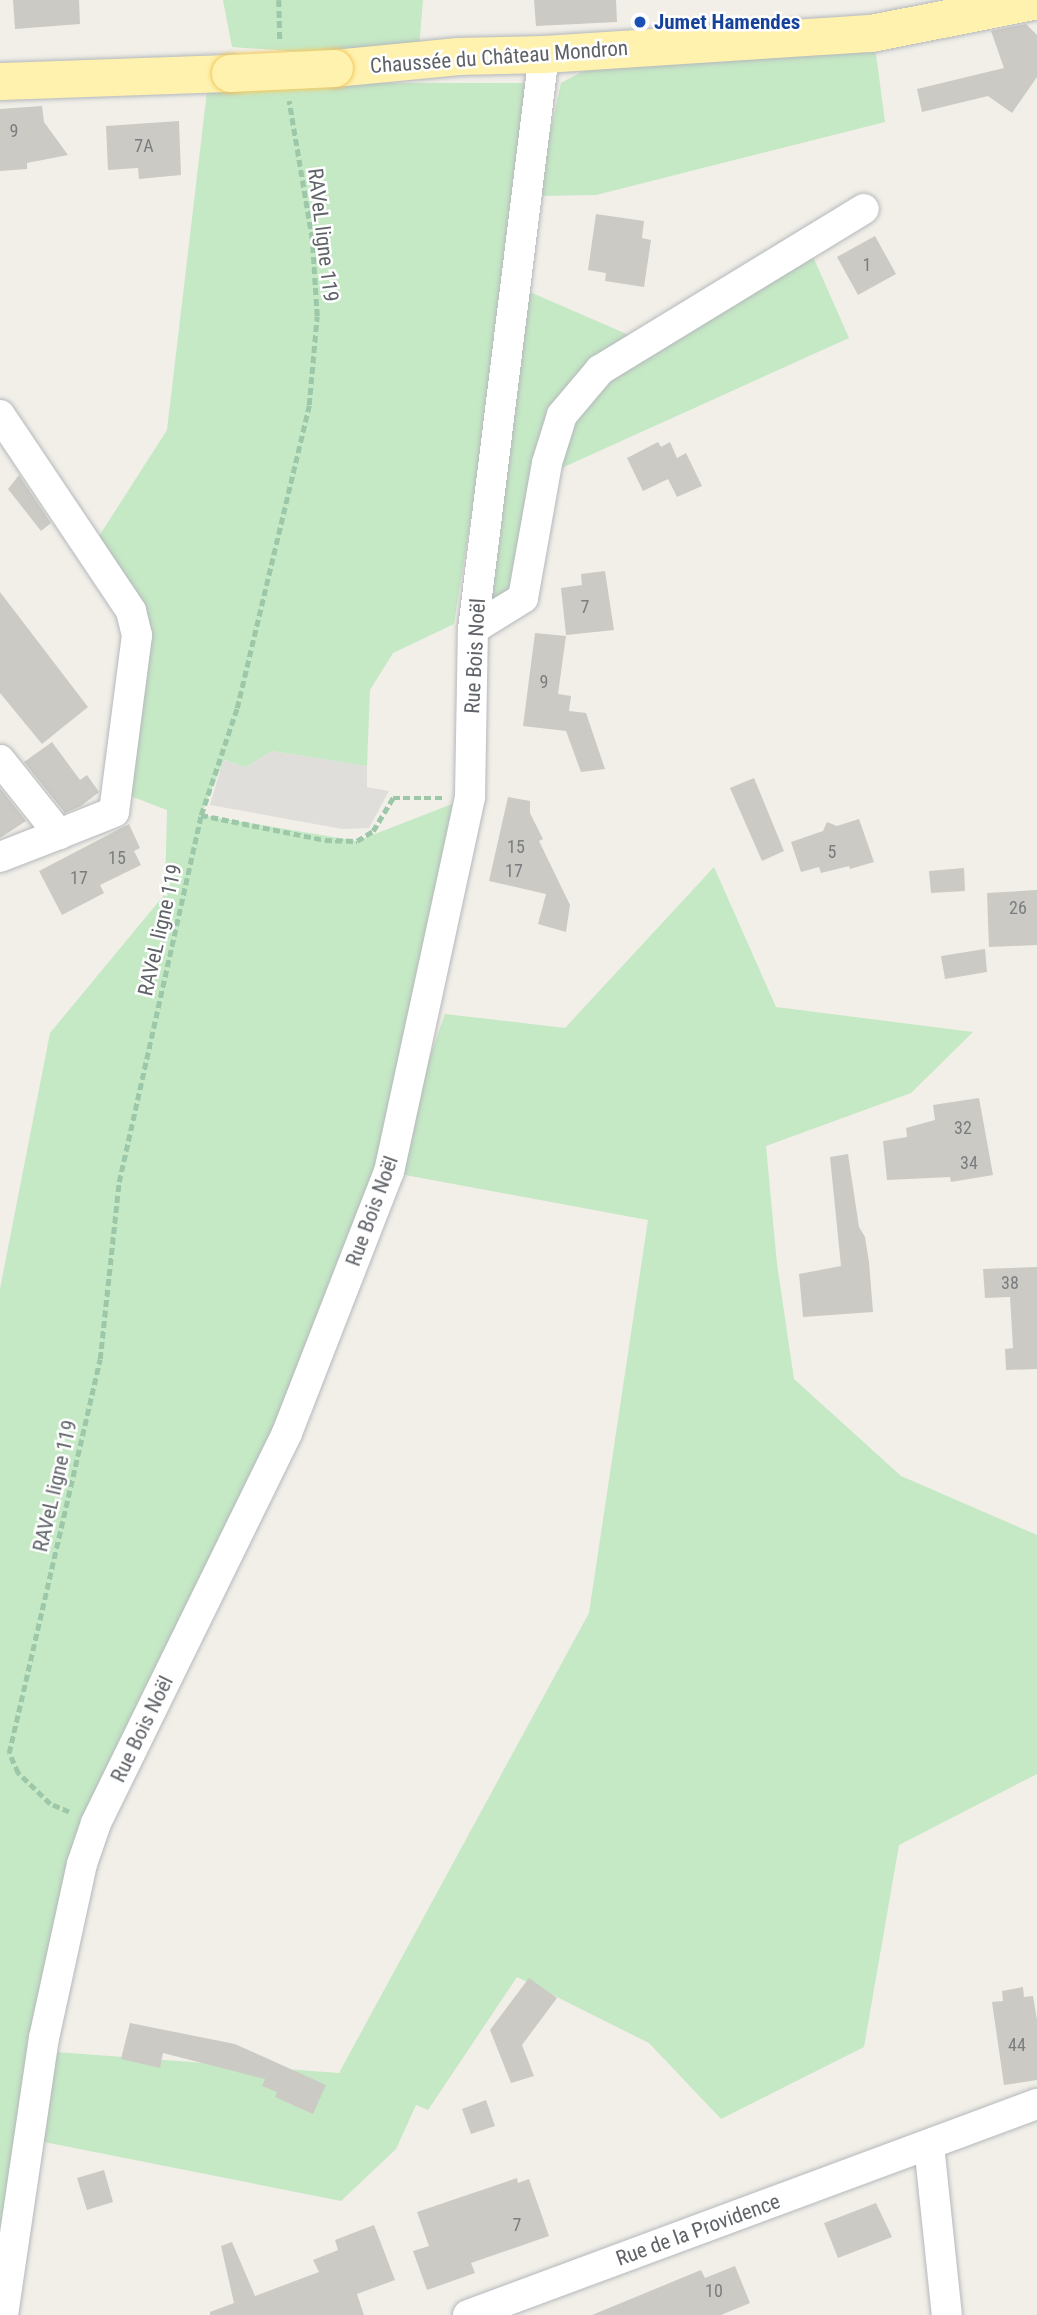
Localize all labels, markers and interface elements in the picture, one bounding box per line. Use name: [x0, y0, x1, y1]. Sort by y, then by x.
place label: Jumet Hamendes: [654, 9, 800, 35]
marker: Jumet Hamendes: [632, 14, 648, 30]
street label: Chaussée du Château Mondron: [369, 35, 629, 79]
house number: 9: [10, 120, 18, 142]
house number: 7A: [134, 135, 154, 157]
street label: RAVeL ligne 119: [302, 167, 344, 303]
house number: 1: [863, 254, 871, 276]
house number: 7: [581, 596, 589, 618]
street label: Rue Bois Noël: [459, 598, 491, 714]
house number: 9: [540, 671, 548, 693]
house number: 15: [507, 836, 525, 858]
house number: 5: [828, 841, 836, 863]
house number: 15: [108, 847, 126, 869]
house number: 17: [505, 860, 523, 882]
street label: RAVeL ligne 119: [133, 862, 187, 998]
house number: 17: [70, 867, 88, 889]
house number: 26: [1009, 897, 1027, 919]
house number: 32: [954, 1117, 972, 1139]
street label: Rue Bois Noël: [340, 1152, 404, 1270]
house number: 34: [960, 1152, 978, 1174]
house number: 38: [1001, 1272, 1019, 1294]
street label: RAVeL ligne 119: [28, 1418, 82, 1554]
street label: Rue Bois Noël: [105, 1672, 179, 1786]
house number: 44: [1008, 2034, 1026, 2056]
street label: Rue de la Providence: [613, 2189, 783, 2271]
house number: 7: [513, 2214, 521, 2236]
house number: 10: [705, 2280, 723, 2302]

